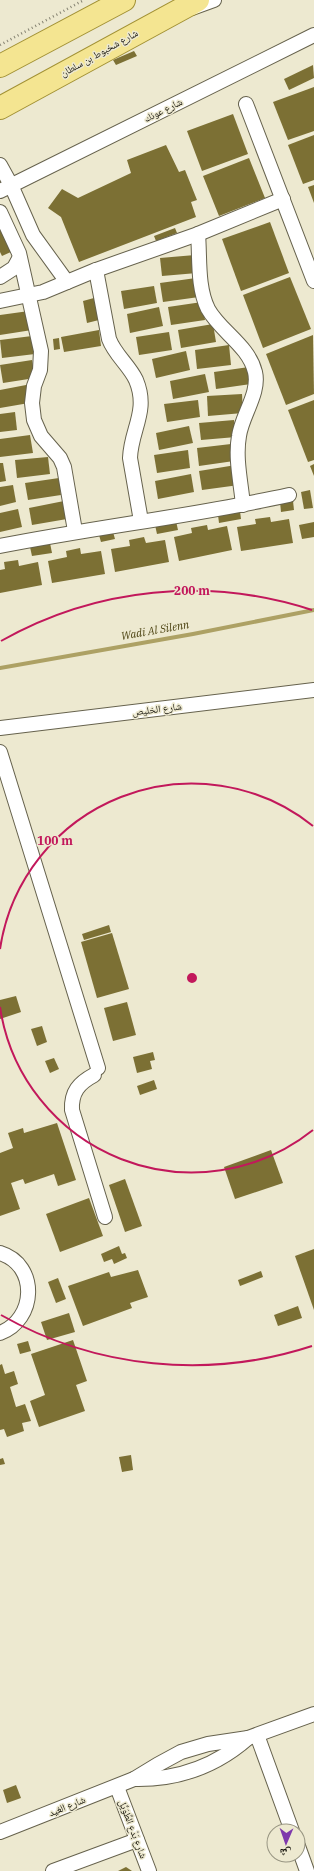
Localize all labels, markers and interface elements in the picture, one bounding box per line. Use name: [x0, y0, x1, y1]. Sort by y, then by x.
street label: شارع شخبوط بن سلطان: [58, 26, 140, 80]
street label: شارع عونك: [142, 95, 185, 125]
text: 200 m: [174, 583, 210, 598]
water label: Wadi Al Silenn: [120, 617, 191, 643]
street label: شارع الخليص: [132, 699, 183, 718]
text: 100 m: [37, 833, 73, 848]
centre of rings: [185, 971, 199, 985]
street label: شارع الغيد: [47, 1793, 88, 1819]
street label: شارع بَدْع الطِّوَيِّل: [116, 1798, 150, 1861]
north arrow: [266, 1823, 306, 1863]
text: ش: [279, 1845, 292, 1860]

